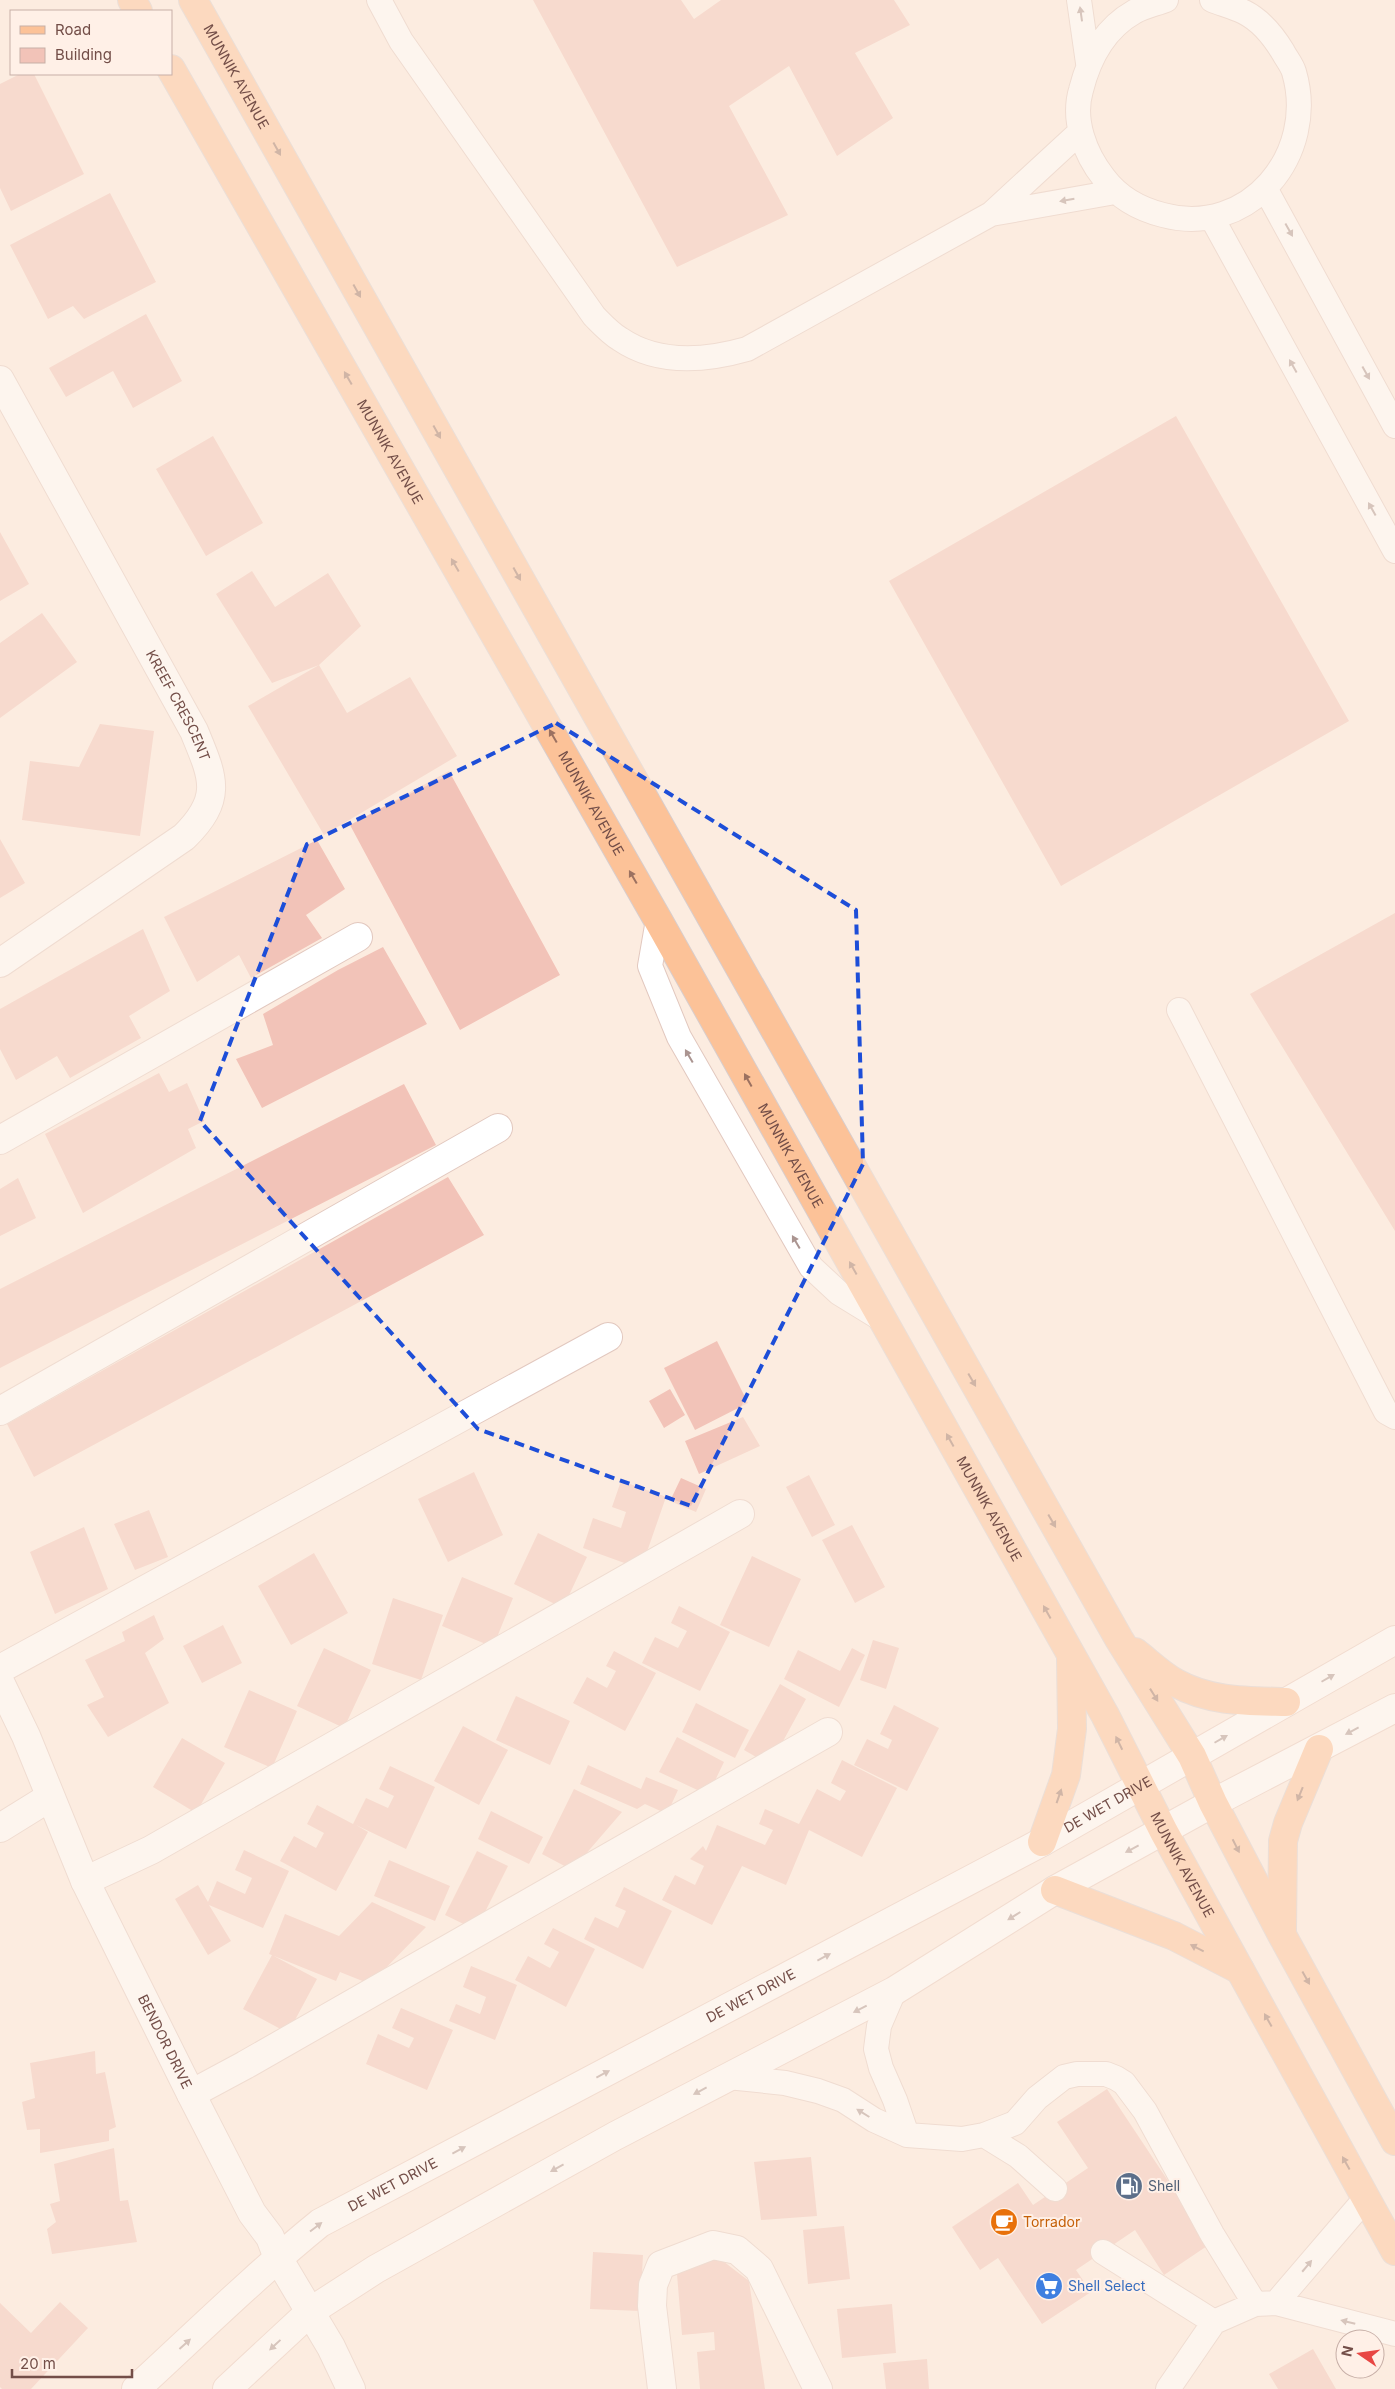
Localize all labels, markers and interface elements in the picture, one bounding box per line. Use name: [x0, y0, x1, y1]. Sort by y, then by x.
one-way arrow: [1077, 6, 1085, 22]
legend: [10, 10, 172, 75]
text: Road: [55, 20, 91, 39]
street label: MUNNIK AVENUE: [200, 21, 273, 132]
text: Building: [55, 45, 112, 64]
one-way arrow: [273, 142, 281, 157]
one-way arrow: [1058, 197, 1074, 205]
one-way arrow: [1284, 224, 1293, 237]
one-way arrow: [353, 283, 361, 298]
one-way arrow: [1289, 359, 1298, 373]
one-way arrow: [1362, 366, 1371, 380]
one-way arrow: [344, 371, 352, 385]
street label: MUNNIK AVENUE: [354, 396, 427, 507]
one-way arrow: [432, 426, 441, 439]
one-way arrow: [1367, 502, 1376, 515]
one-way arrow: [450, 558, 459, 571]
one-way arrow: [512, 567, 521, 580]
street label: KREEF CRESCENT: [143, 647, 214, 763]
one-way arrow: [548, 730, 557, 743]
street label: MUNNIK AVENUE: [555, 748, 628, 858]
one-way arrow: [629, 871, 638, 884]
one-way arrow: [685, 1049, 694, 1062]
one-way arrow: [744, 1073, 752, 1088]
street label: MUNNIK AVENUE: [755, 1100, 827, 1211]
one-way arrow: [792, 1235, 801, 1249]
one-way arrow: [849, 1260, 857, 1275]
one-way arrow: [967, 1373, 976, 1386]
one-way arrow: [946, 1433, 954, 1447]
street label: MUNNIK AVENUE: [953, 1453, 1026, 1564]
one-way arrow: [1047, 1514, 1056, 1528]
one-way arrow: [1043, 1605, 1051, 1619]
one-way arrow: [1322, 1674, 1335, 1683]
one-way arrow: [1149, 1688, 1159, 1701]
one-way arrow: [1345, 1727, 1359, 1735]
one-way arrow: [1115, 1735, 1123, 1750]
one-way arrow: [1215, 1735, 1228, 1744]
street label: DE WET DRIVE: [1060, 1772, 1155, 1836]
one-way arrow: [1296, 1787, 1304, 1801]
one-way arrow: [1055, 1788, 1063, 1803]
street label: MUNNIK AVENUE: [1147, 1809, 1218, 1920]
one-way arrow: [1232, 1839, 1240, 1853]
one-way arrow: [1124, 1845, 1139, 1853]
one-way arrow: [1007, 1911, 1020, 1920]
one-way arrow: [1189, 1944, 1204, 1952]
one-way arrow: [816, 1953, 831, 1961]
street label: DE WET DRIVE: [703, 1965, 798, 2026]
one-way arrow: [1301, 1971, 1310, 1984]
street label: BENDOR DRIVE: [135, 1992, 196, 2091]
one-way arrow: [853, 2005, 867, 2013]
one-way arrow: [1264, 2013, 1272, 2028]
one-way arrow: [595, 2070, 610, 2078]
one-way arrow: [693, 2087, 707, 2095]
one-way arrow: [857, 2109, 870, 2118]
one-way arrow: [452, 2146, 466, 2154]
street label: DE WET DRIVE: [345, 2154, 440, 2215]
one-way arrow: [1342, 2155, 1350, 2170]
one-way arrow: [550, 2164, 564, 2173]
fuel station icon: Shell: [1114, 2171, 1144, 2201]
place label: Shell: [1148, 2177, 1180, 2194]
cafe icon: Torrador: [989, 2207, 1019, 2237]
place label: Torrador: [1023, 2213, 1080, 2230]
one-way arrow: [309, 2222, 323, 2232]
one-way arrow: [1302, 2260, 1313, 2273]
supermarket icon: Shell Select: [1034, 2271, 1064, 2301]
place label: Shell Select: [1068, 2277, 1146, 2294]
one-way arrow: [1340, 2317, 1355, 2325]
north arrow: [1335, 2329, 1385, 2379]
one-way arrow: [179, 2338, 191, 2350]
one-way arrow: [270, 2339, 282, 2351]
text: N: [1337, 2344, 1356, 2358]
scale bar: [12, 2346, 132, 2378]
text: 20 m: [20, 2354, 56, 2373]

